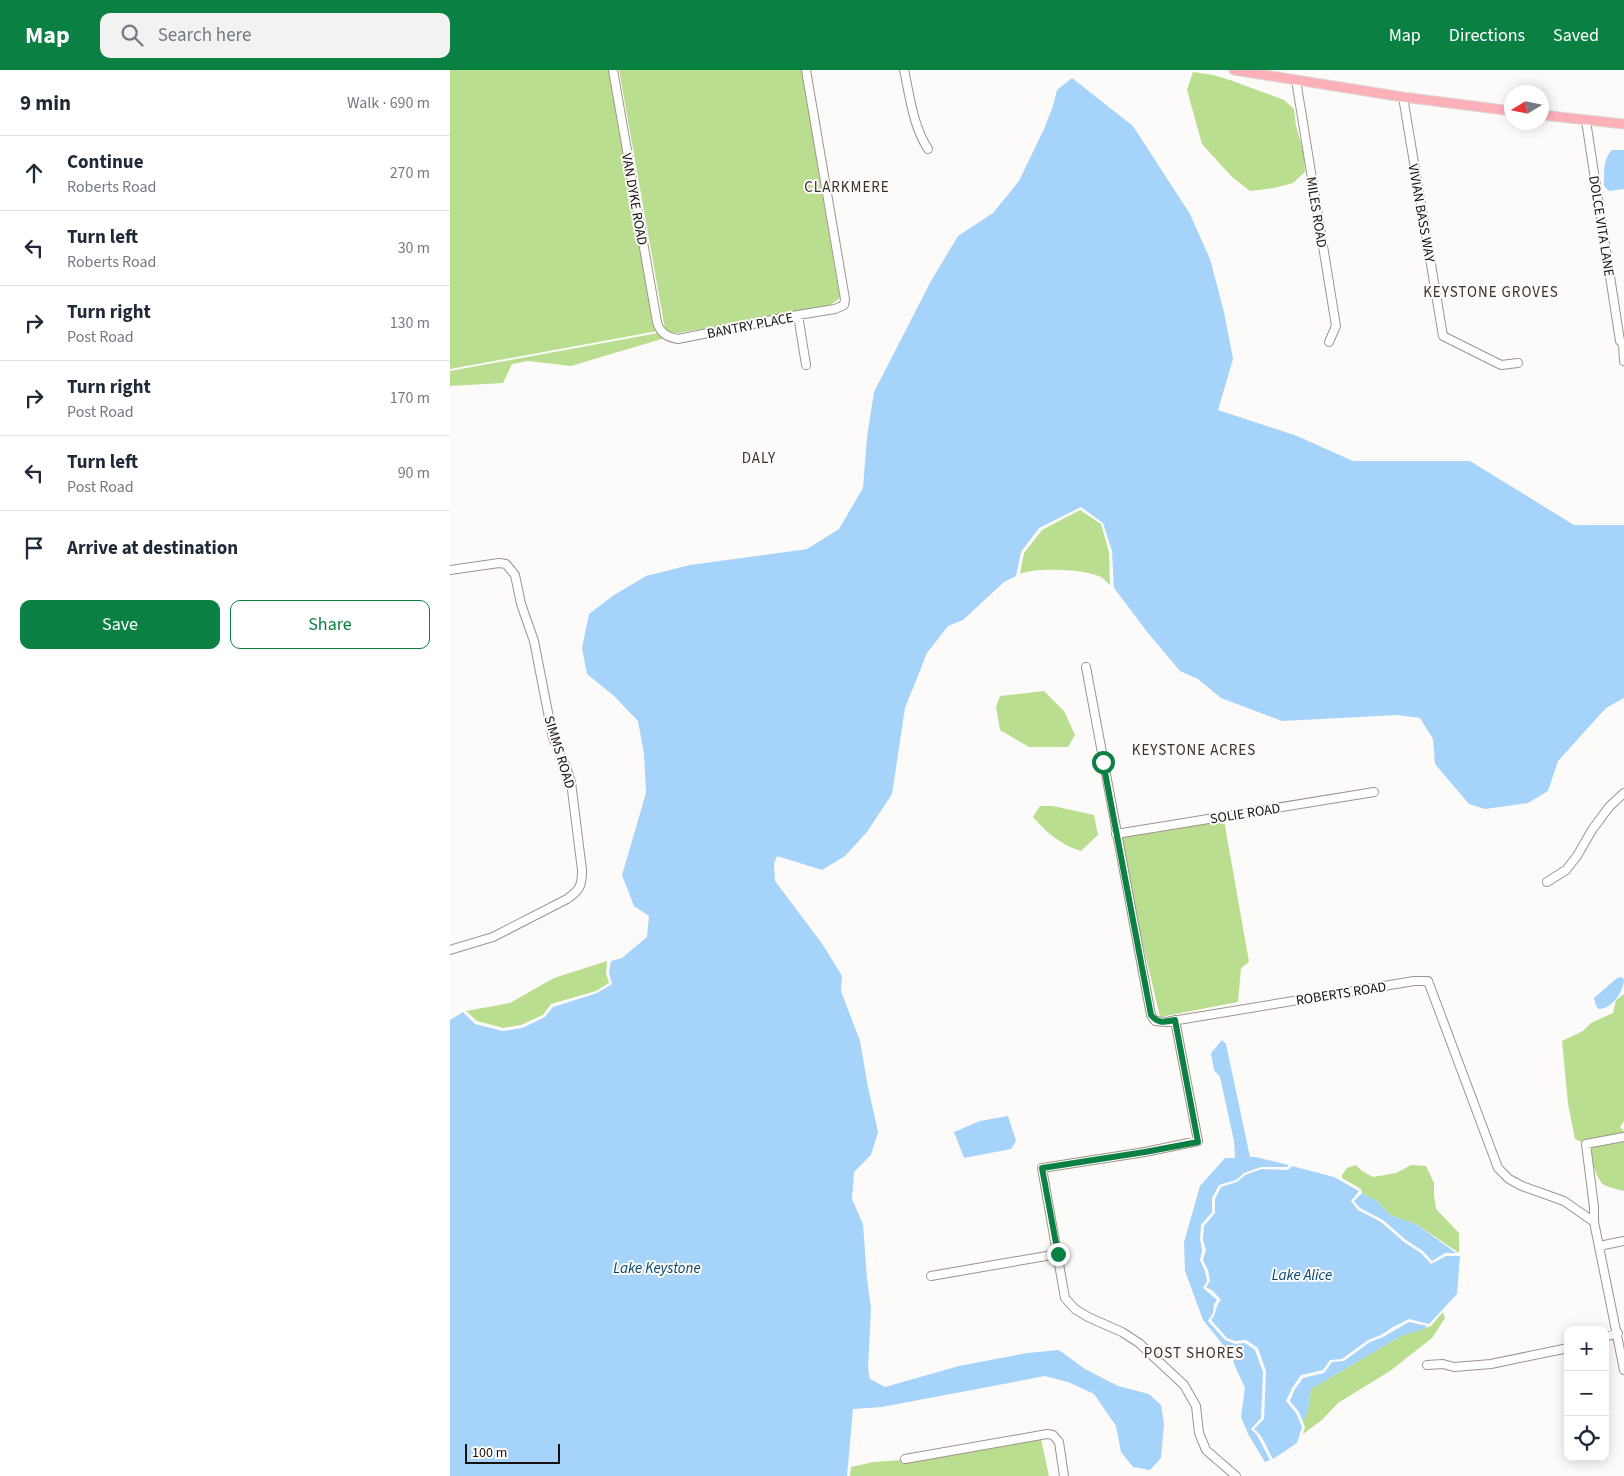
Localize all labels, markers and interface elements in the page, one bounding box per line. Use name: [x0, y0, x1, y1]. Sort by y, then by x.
search box: [100, 13, 450, 58]
text: Map: [25, 18, 70, 53]
icon: search: [118, 21, 146, 49]
text: Search here: [158, 22, 251, 49]
text: Map: [1389, 23, 1421, 48]
text: Directions: [1449, 23, 1525, 48]
text: Saved: [1553, 23, 1599, 48]
north arrow: [1504, 85, 1549, 130]
text: 9 min: [20, 88, 71, 118]
text: Walk · 690 m: [347, 92, 430, 114]
text: Continue: [67, 149, 144, 176]
street label: VAN DYKE ROAD: [616, 152, 652, 247]
icon: ahead: [20, 159, 48, 187]
text: 270 m: [390, 162, 430, 184]
street label: VIVIAN BASS WAY: [1403, 162, 1440, 264]
street label: DOLCE VITA LANE: [1583, 174, 1619, 278]
street label: MILES ROAD: [1301, 175, 1331, 249]
text: Roberts Road: [67, 176, 156, 198]
district label: CLARKMERE: [804, 177, 890, 198]
text: Turn left: [67, 224, 138, 251]
icon: left: [20, 234, 48, 262]
text: 30 m: [398, 237, 430, 259]
text: Roberts Road: [67, 251, 156, 273]
district label: KEYSTONE GROVES: [1423, 282, 1559, 303]
text: Turn right: [67, 299, 151, 326]
street label: BANTRY PLACE: [705, 308, 795, 344]
icon: right: [20, 309, 48, 337]
text: 130 m: [390, 312, 430, 334]
text: Post Road: [67, 326, 134, 348]
text: Turn right: [67, 374, 151, 401]
icon: right: [20, 384, 48, 412]
text: 170 m: [390, 387, 430, 409]
text: Post Road: [67, 401, 134, 423]
district label: DALY: [742, 448, 776, 469]
text: Turn left: [67, 449, 138, 476]
icon: left: [20, 459, 48, 487]
text: 90 m: [398, 462, 430, 484]
text: Post Road: [67, 476, 134, 498]
icon: arrive: [20, 534, 48, 562]
text: Arrive at destination: [67, 535, 238, 562]
button: Save: [20, 600, 220, 649]
button: Share: [230, 600, 430, 649]
street label: SIMMS ROAD: [538, 713, 580, 791]
district label: KEYSTONE ACRES: [1132, 740, 1256, 761]
route start: [1092, 751, 1115, 774]
street label: SOLIE ROAD: [1209, 799, 1282, 829]
street label: ROBERTS ROAD: [1295, 977, 1388, 1011]
route end: [1047, 1243, 1070, 1266]
water label: Lake Keystone: [613, 1258, 701, 1279]
water label: Lake Alice: [1272, 1265, 1332, 1286]
map controls: [1564, 1326, 1609, 1461]
button: +: [1564, 1326, 1609, 1371]
district label: POST SHORES: [1144, 1343, 1244, 1364]
button: −: [1564, 1371, 1609, 1416]
button: locate: [1564, 1416, 1609, 1461]
scale bar: [465, 1441, 560, 1464]
text: 100 m: [472, 1443, 507, 1463]

